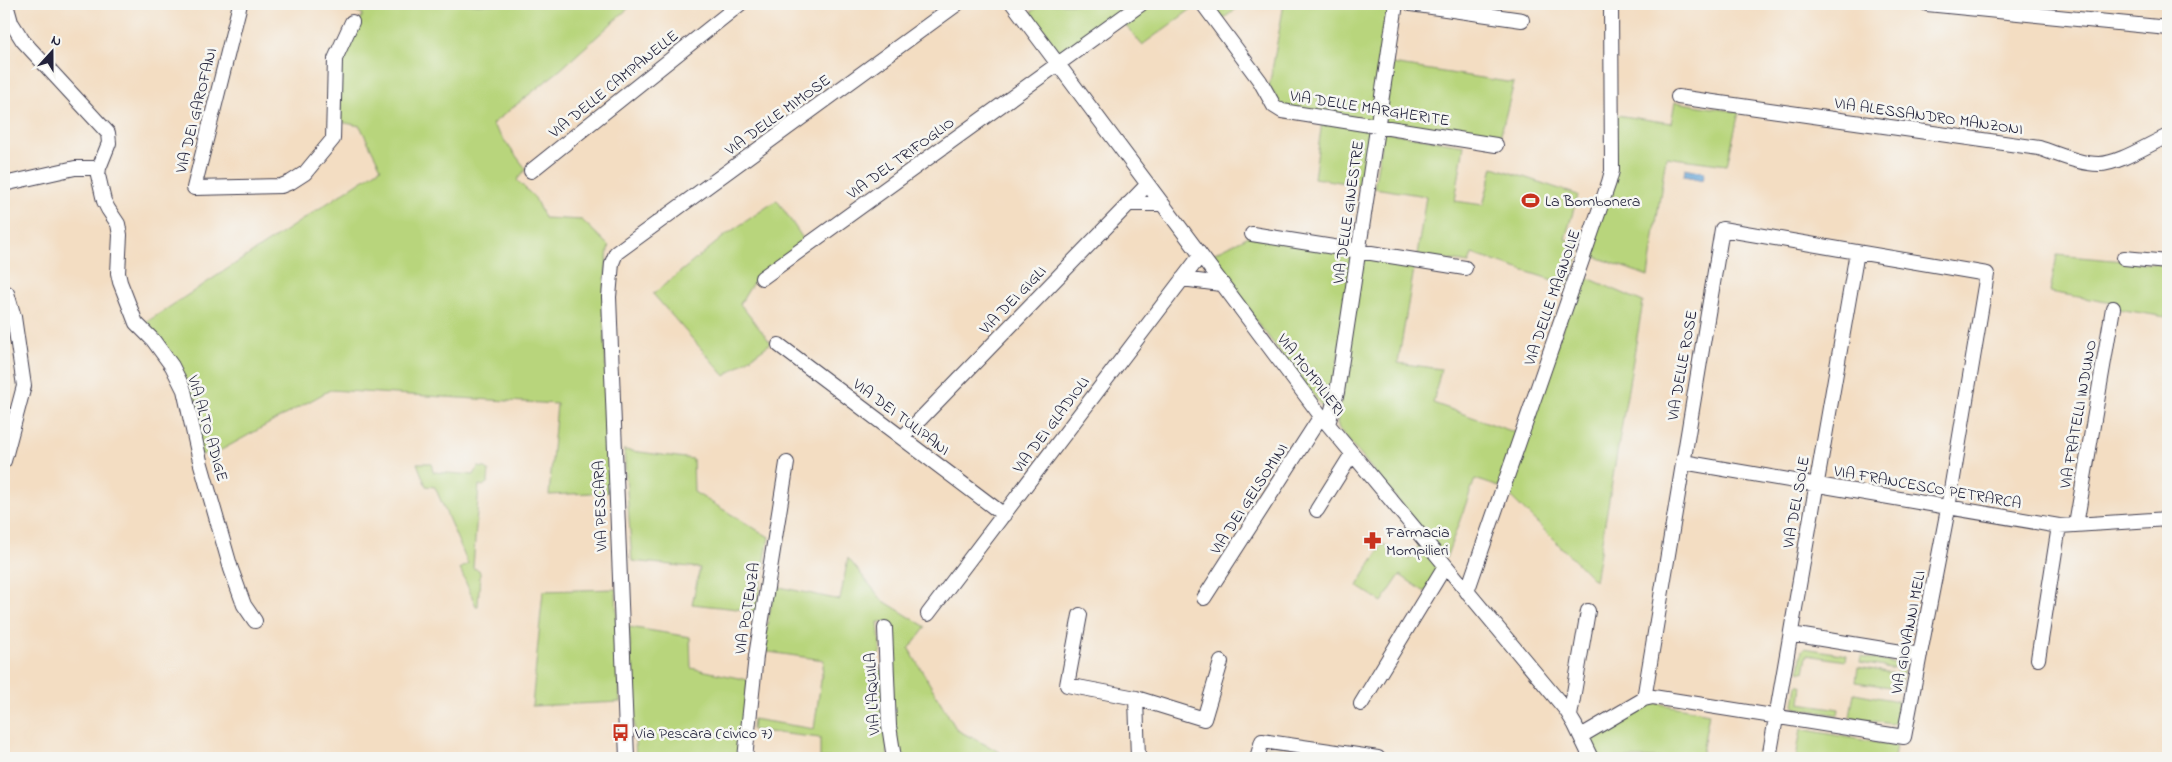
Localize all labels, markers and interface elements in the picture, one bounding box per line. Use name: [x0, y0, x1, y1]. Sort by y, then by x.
street label: VIA DELLE CAMPANELLE: [543, 25, 684, 145]
north arrow: [28, 28, 78, 78]
text: N: [48, 30, 64, 53]
street label: VIA DEI GAROFANI: [170, 45, 224, 177]
street label: VIA DELLE MIMOSE: [719, 69, 836, 163]
street label: VIA DELLE MARGHERITE: [1287, 84, 1451, 133]
street label: VIA ALESSANDRO MANZONI: [1832, 92, 2024, 142]
street label: VIA DEL TRIFOGLIO: [841, 111, 960, 207]
street label: VIA DELLE GINESTRE: [1327, 139, 1371, 286]
sports icon: La Bombonera: [1521, 190, 1541, 210]
place label: La Bombonera: [1545, 190, 1641, 214]
street label: VIA DELLE MAGNOLIE: [1518, 226, 1587, 370]
street label: VIA DEI GIGLI: [974, 260, 1053, 341]
street label: VIA DELLE ROSE: [1661, 308, 1704, 423]
street label: VIA MOMPILIERI: [1270, 328, 1350, 422]
street label: VIA FRATELLI INDUNO: [2054, 338, 2104, 491]
street label: VIA ALTO ADIGE: [180, 372, 234, 485]
street label: VIA DEI TULIPANI: [846, 372, 954, 462]
street label: VIA DEI GLADIOLI: [1007, 372, 1096, 479]
street label: VIA DEI GELSOMINI: [1204, 439, 1295, 560]
street label: VIA DEL SOLE: [1777, 455, 1817, 551]
street label: VIA FRANCESCO PETRARCA: [1831, 459, 2023, 516]
street label: VIA PESCARA: [587, 460, 615, 553]
place label: Farmacia Mompilieri: [1385, 521, 1450, 563]
pharmacy icon: Farmacia Mompilieri: [1362, 530, 1382, 550]
street label: VIA POTENZA: [729, 561, 767, 657]
street label: VIA GIOVANNI MELI: [1885, 569, 1933, 697]
street label: VIA L'AQUILA: [859, 652, 887, 737]
bus stop icon: Via Pescara (civico 7): [611, 722, 631, 742]
place label: Via Pescara (civico 7): [634, 722, 773, 746]

